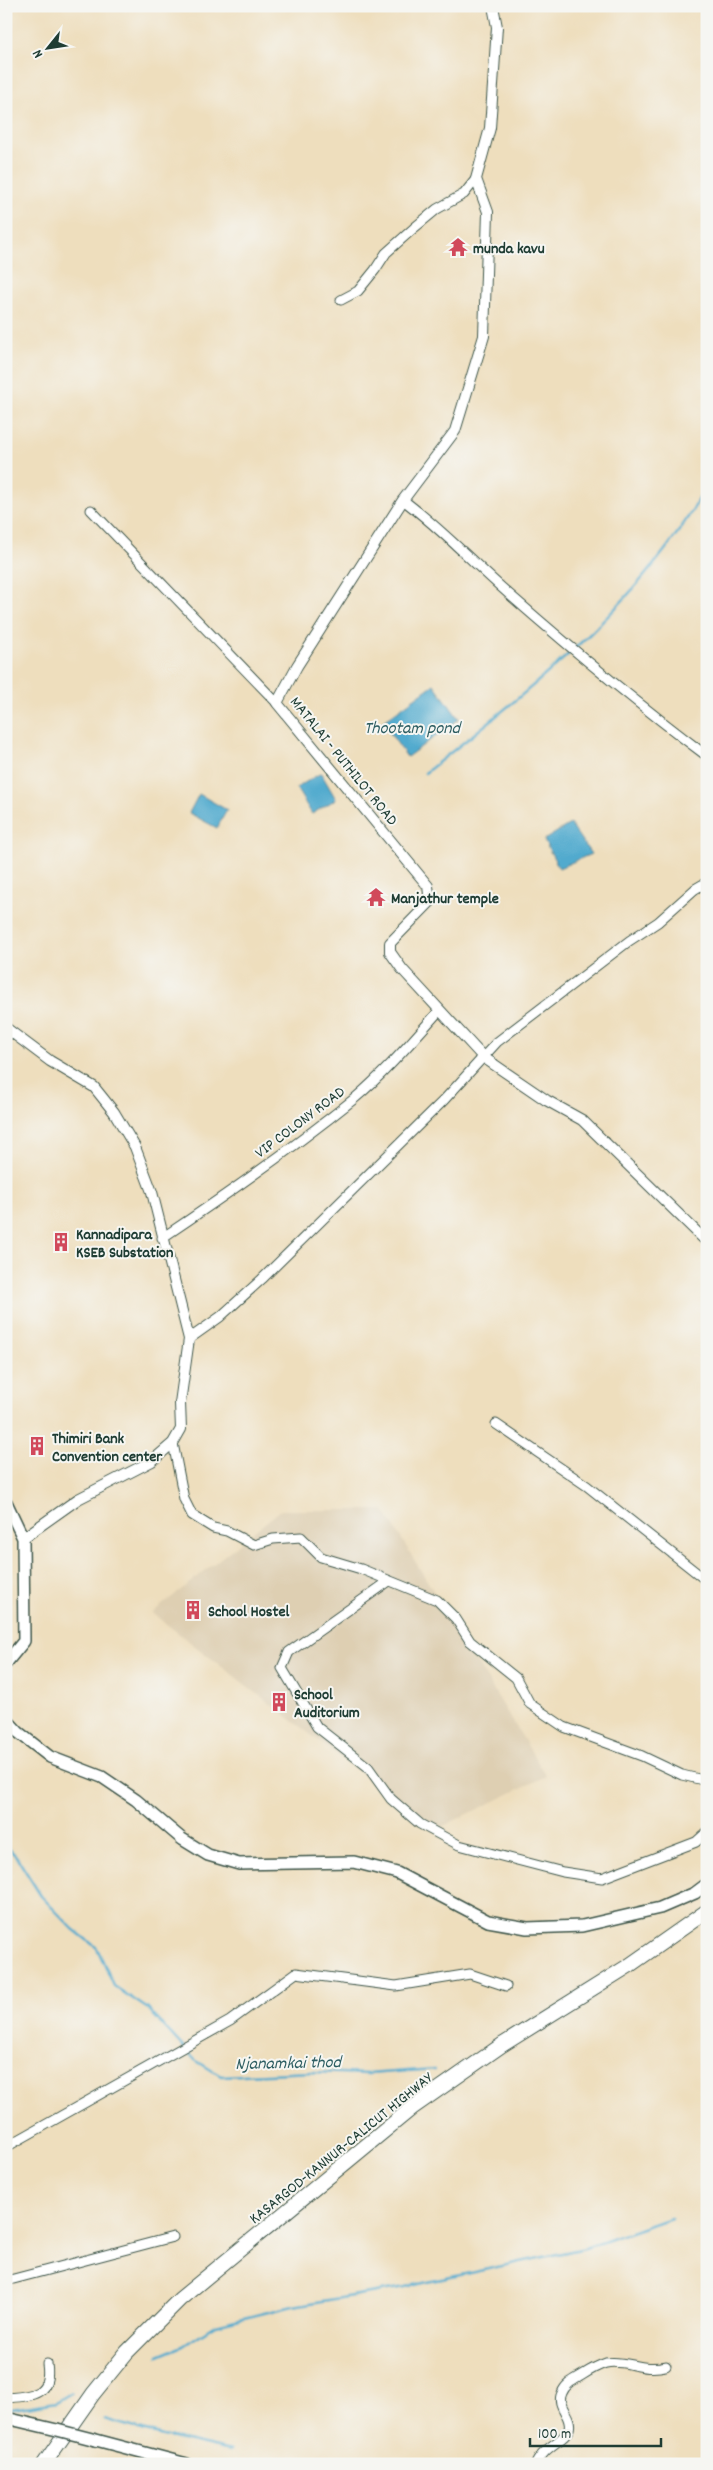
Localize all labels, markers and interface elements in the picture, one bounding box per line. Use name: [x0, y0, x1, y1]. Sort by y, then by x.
north arrow: [22, 22, 72, 72]
text: N: [28, 45, 49, 61]
temple icon: munda kavu: [447, 236, 469, 258]
place label: munda kavu: [473, 238, 545, 261]
street label: MATALAI - PUTHILOT ROAD: [284, 692, 403, 831]
water label: Thootam pond: [364, 717, 463, 742]
temple icon: Manjathur temple: [365, 886, 387, 908]
place label: Manjathur temple: [391, 888, 499, 911]
street label: VIP COLONY ROAD: [251, 1081, 350, 1165]
place label: Kannadipara KSEB Substation: [76, 1224, 173, 1265]
building icon: Kannadipara KSEB Substation: [50, 1231, 72, 1253]
place label: Thimiri Bank Convention center: [52, 1428, 163, 1469]
building icon: Thimiri Bank Convention center: [26, 1435, 48, 1457]
building icon: School Hostel: [182, 1599, 204, 1621]
place label: School Hostel: [208, 1601, 290, 1624]
place label: School Auditorium: [294, 1684, 360, 1725]
building icon: School Auditorium: [268, 1691, 290, 1713]
water label: Njanamkai thod: [235, 2051, 344, 2078]
street label: KASARGOD-KANNUR-CALICUT HIGHWAY: [245, 2067, 439, 2230]
scale bar: [530, 2415, 662, 2447]
text: 100 m: [538, 2424, 571, 2446]

